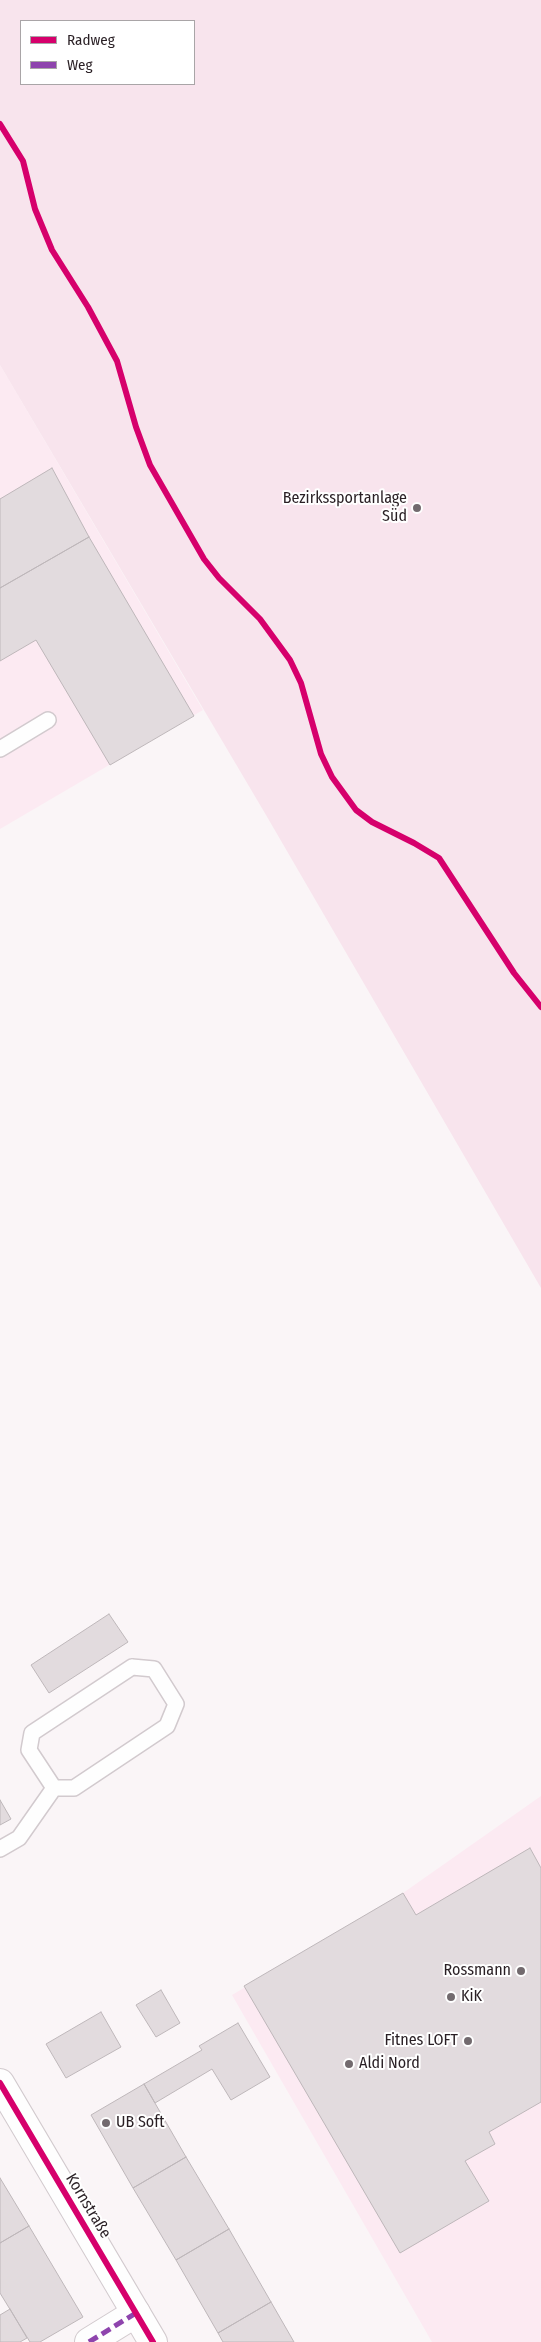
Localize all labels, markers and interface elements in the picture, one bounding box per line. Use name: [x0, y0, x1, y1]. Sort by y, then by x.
legend: [20, 20, 195, 85]
text: Radweg: [67, 31, 115, 49]
text: Weg: [67, 56, 93, 74]
place label: Bezirkssportanlage Süd: [283, 489, 407, 527]
marker: Bezirkssportanlage Süd: [411, 502, 423, 514]
place label: Rossmann: [444, 1961, 511, 1981]
marker: Rossmann: [515, 1965, 527, 1977]
place label: KiK: [461, 1987, 482, 2007]
marker: KiK: [445, 1991, 457, 2003]
place label: Fitnes LOFT: [384, 2031, 458, 2051]
marker: Fitnes LOFT: [462, 2035, 474, 2047]
place label: Aldi Nord: [359, 2054, 420, 2074]
marker: Aldi Nord: [343, 2058, 355, 2070]
place label: UB Soft: [116, 2113, 164, 2133]
marker: UB Soft: [100, 2117, 112, 2129]
street label: Kornstraße: [61, 2170, 115, 2242]

